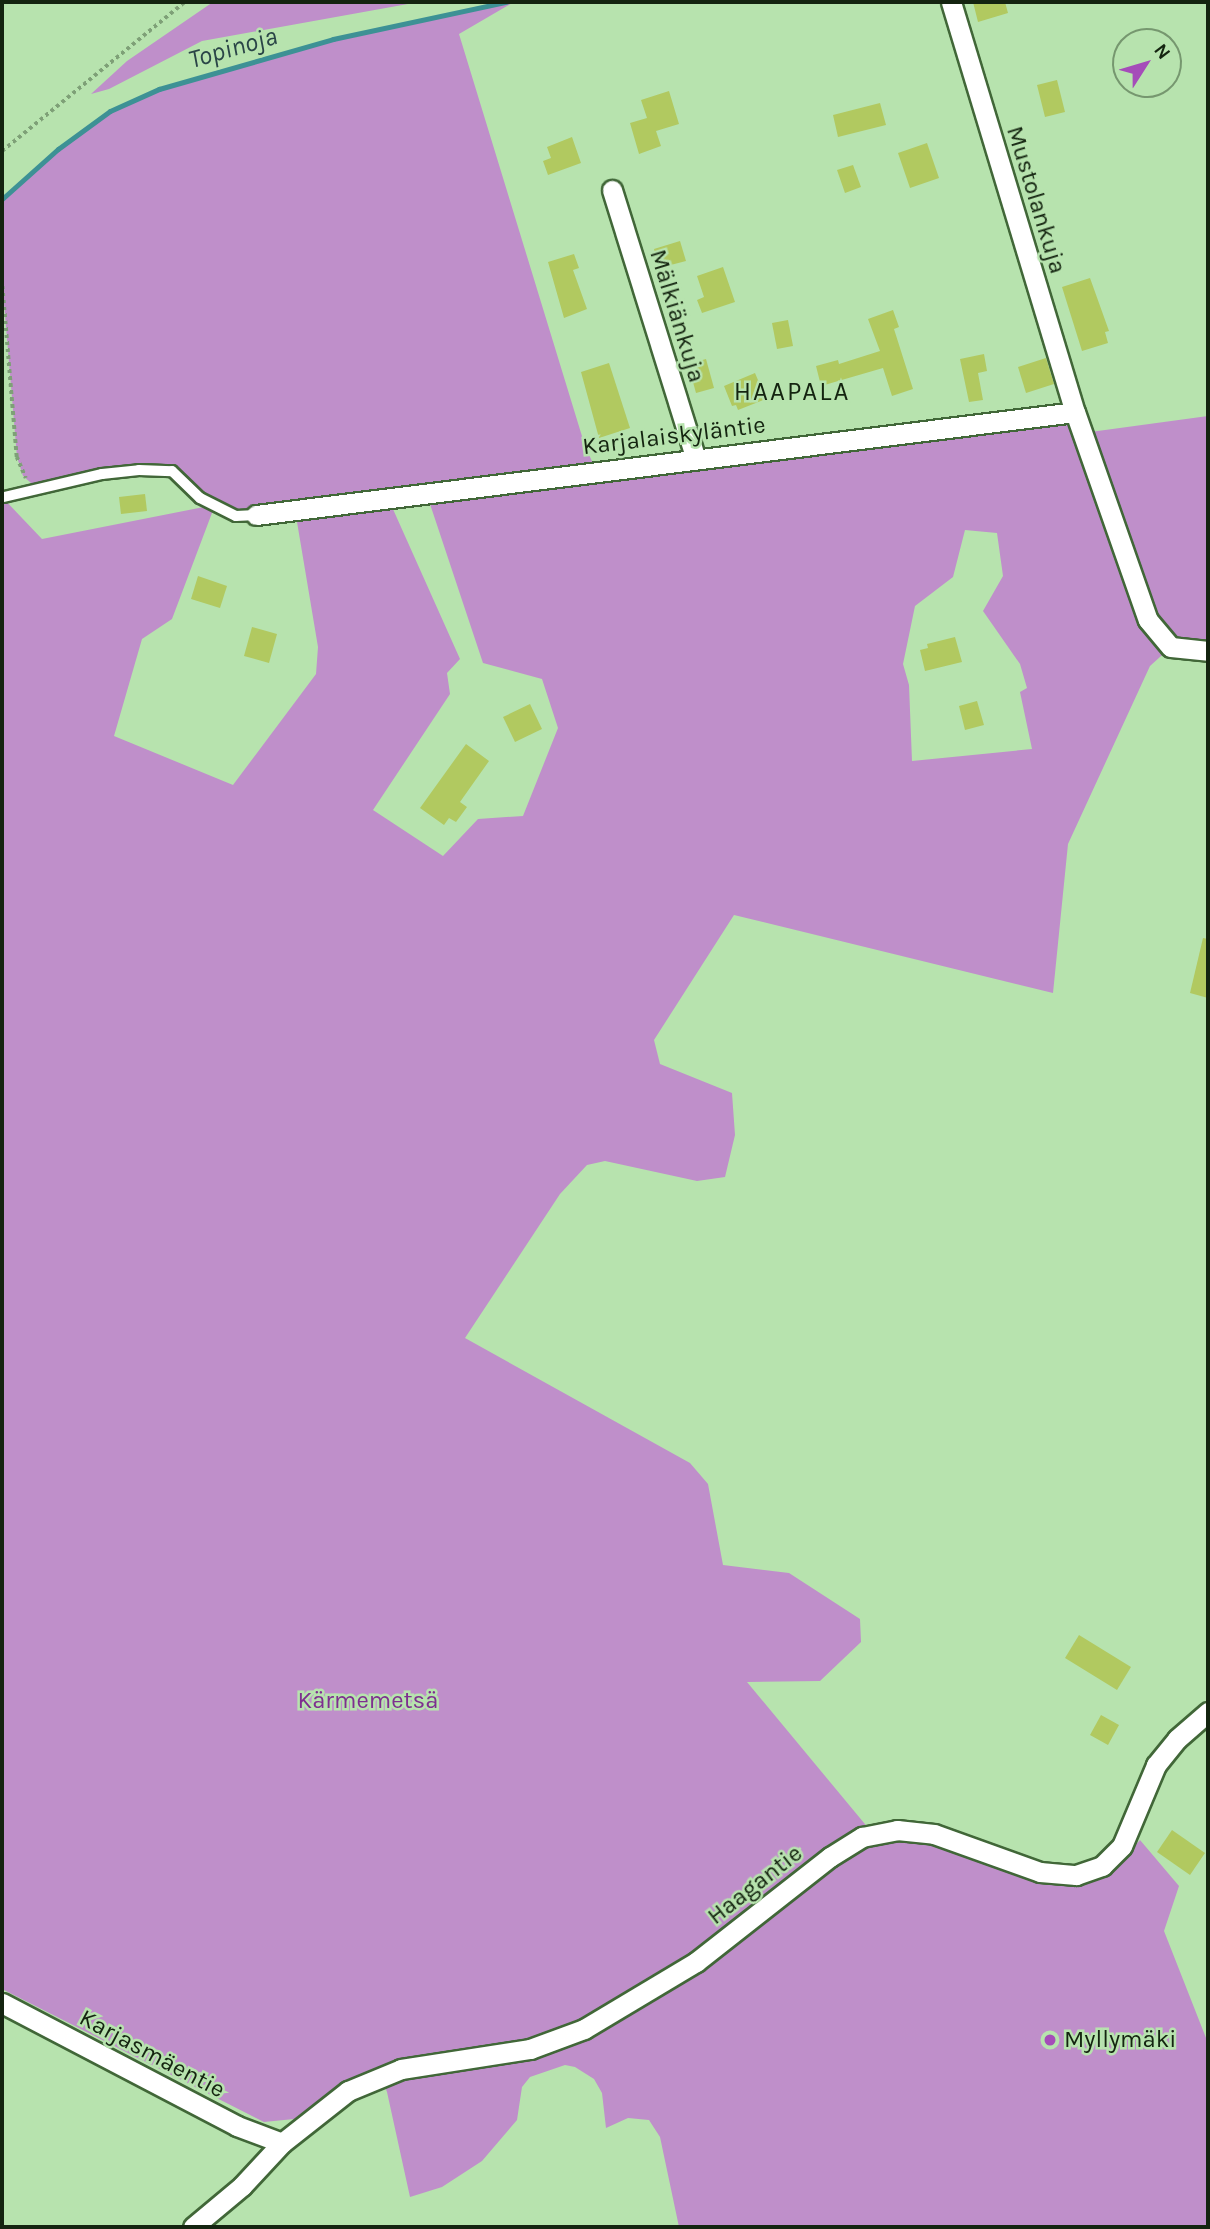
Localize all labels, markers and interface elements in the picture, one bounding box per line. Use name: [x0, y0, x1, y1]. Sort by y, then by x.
water label: Topinoja: [185, 20, 281, 76]
north arrow: [1112, 28, 1182, 98]
text: N: [1149, 40, 1175, 64]
street label: Mustolankuja: [1000, 123, 1072, 277]
street label: Mälkiänkuja: [643, 246, 711, 386]
district label: HAAPALA: [735, 376, 849, 408]
street label: Karjalaiskyläntie: [581, 410, 767, 462]
park label: Kärmemetsä: [298, 1687, 438, 1715]
street label: Haagantie: [702, 1839, 808, 1931]
street label: Karjasmäentie: [74, 2004, 230, 2104]
place label: Myllymäki: [1064, 2026, 1176, 2054]
marker: Myllymäki: [1042, 2032, 1058, 2048]

